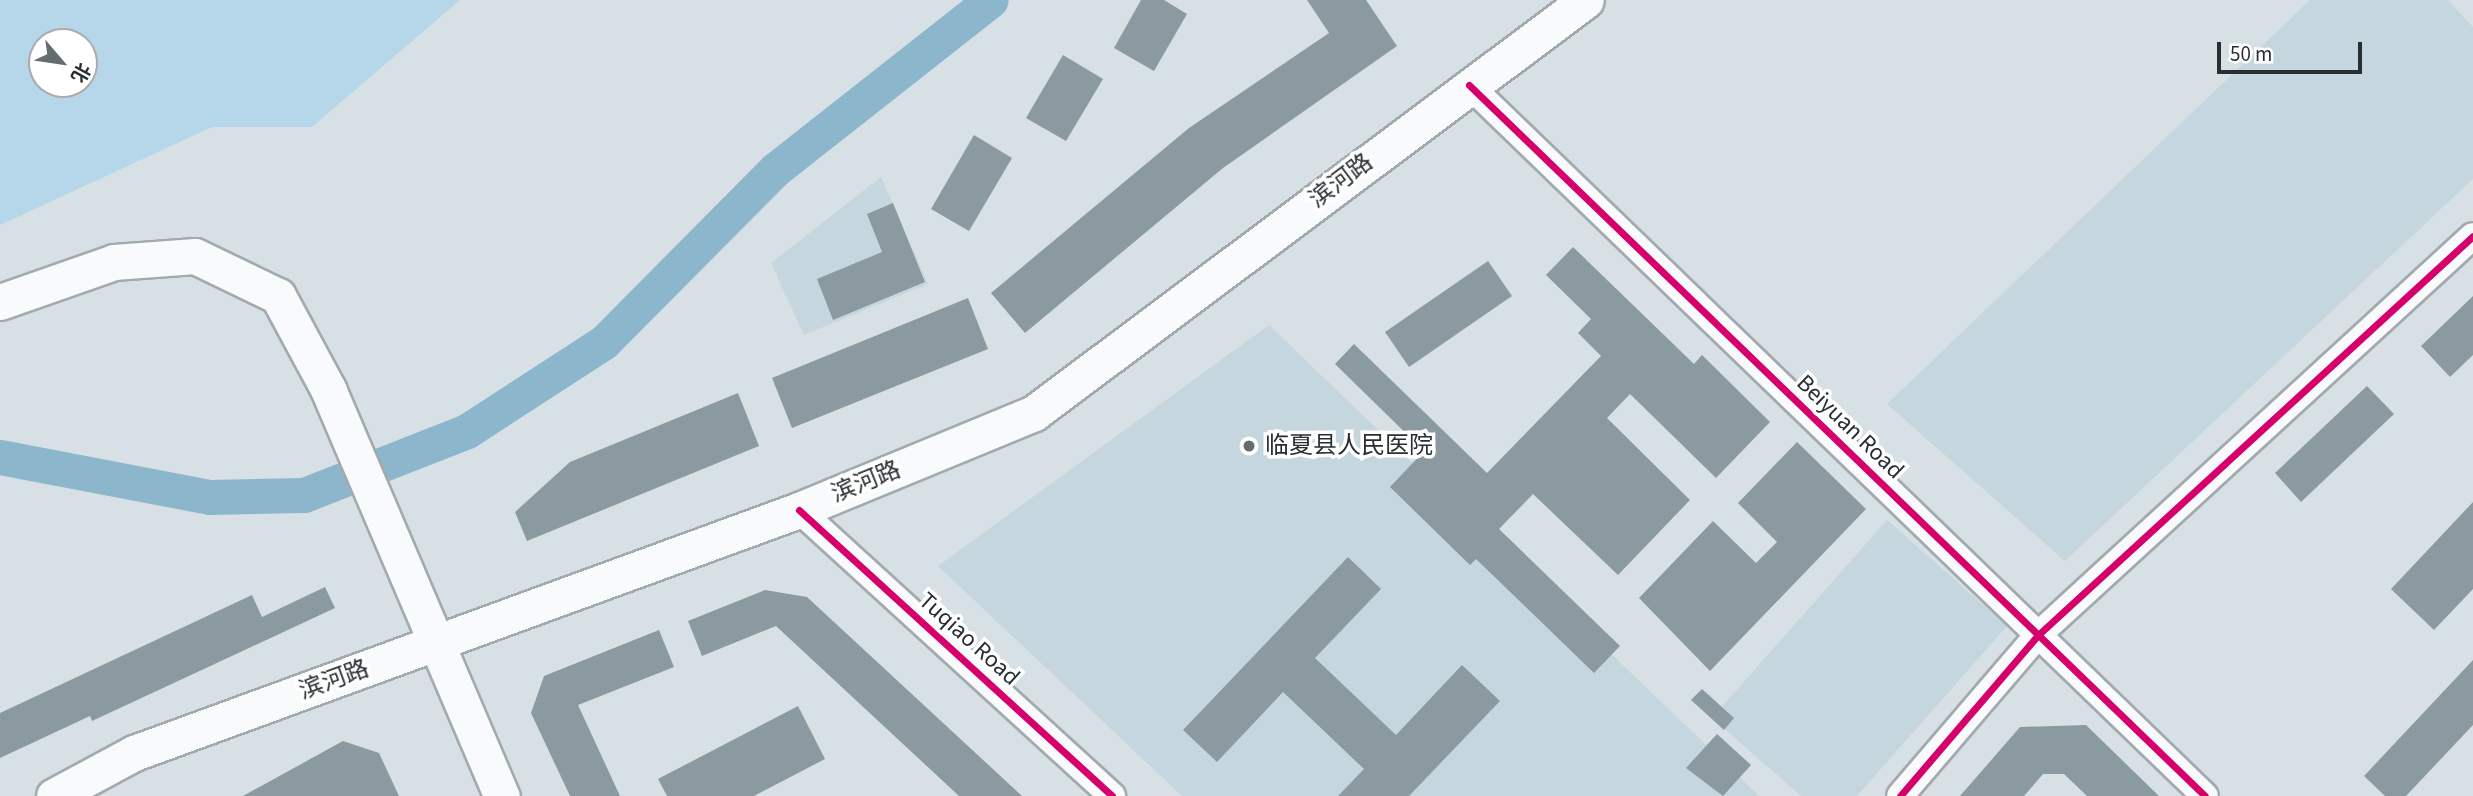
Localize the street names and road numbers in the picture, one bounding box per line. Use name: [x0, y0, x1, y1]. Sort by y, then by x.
street label: 滨河路: [1304, 148, 1378, 214]
street label: Beiyuan Road: [1790, 369, 1910, 485]
street label: 滨河路: [827, 455, 905, 509]
street label: Tuqiao Road: [913, 586, 1025, 692]
street label: 滨河路: [295, 654, 373, 706]

